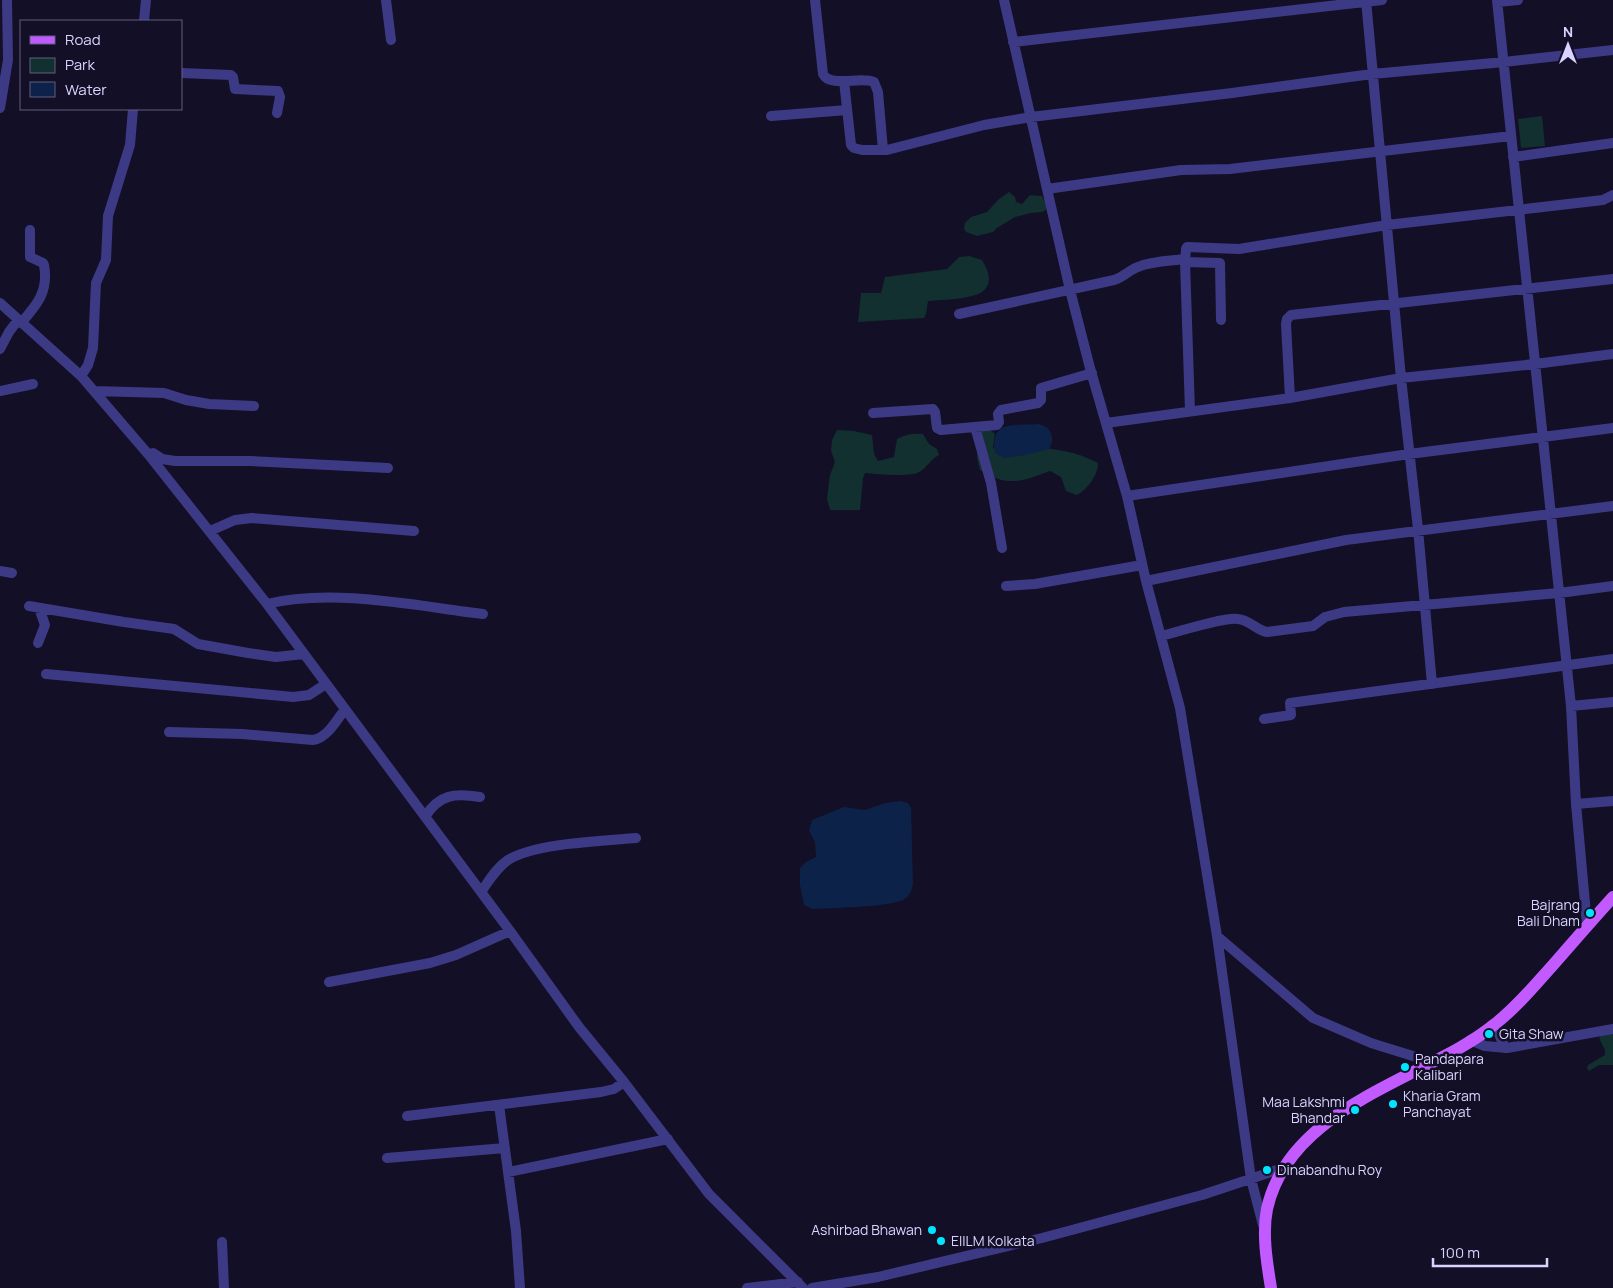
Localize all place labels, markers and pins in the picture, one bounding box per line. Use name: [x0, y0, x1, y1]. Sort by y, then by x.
place label: Bajrang Bali Dham: [1517, 895, 1580, 930]
marker: Bajrang Bali Dham: [1584, 907, 1596, 919]
place label: Gita Shaw: [1499, 1024, 1564, 1043]
marker: Gita Shaw: [1483, 1028, 1495, 1040]
place label: Pandapara Kalibari: [1415, 1049, 1484, 1084]
marker: Pandapara Kalibari: [1399, 1061, 1411, 1073]
place label: Kharia Gram Panchayat: [1403, 1086, 1481, 1121]
place label: Maa Lakshmi Bhandar: [1262, 1092, 1345, 1127]
marker: Kharia Gram Panchayat: [1387, 1098, 1399, 1110]
marker: Maa Lakshmi Bhandar: [1349, 1104, 1361, 1116]
place label: Dinabandhu Roy: [1277, 1160, 1383, 1179]
marker: Dinabandhu Roy: [1261, 1164, 1273, 1176]
place label: Ashirbad Bhawan: [811, 1220, 922, 1239]
marker: Ashirbad Bhawan: [926, 1224, 938, 1236]
place label: EIILM Kolkata: [951, 1231, 1035, 1250]
marker: EIILM Kolkata: [935, 1235, 947, 1247]

